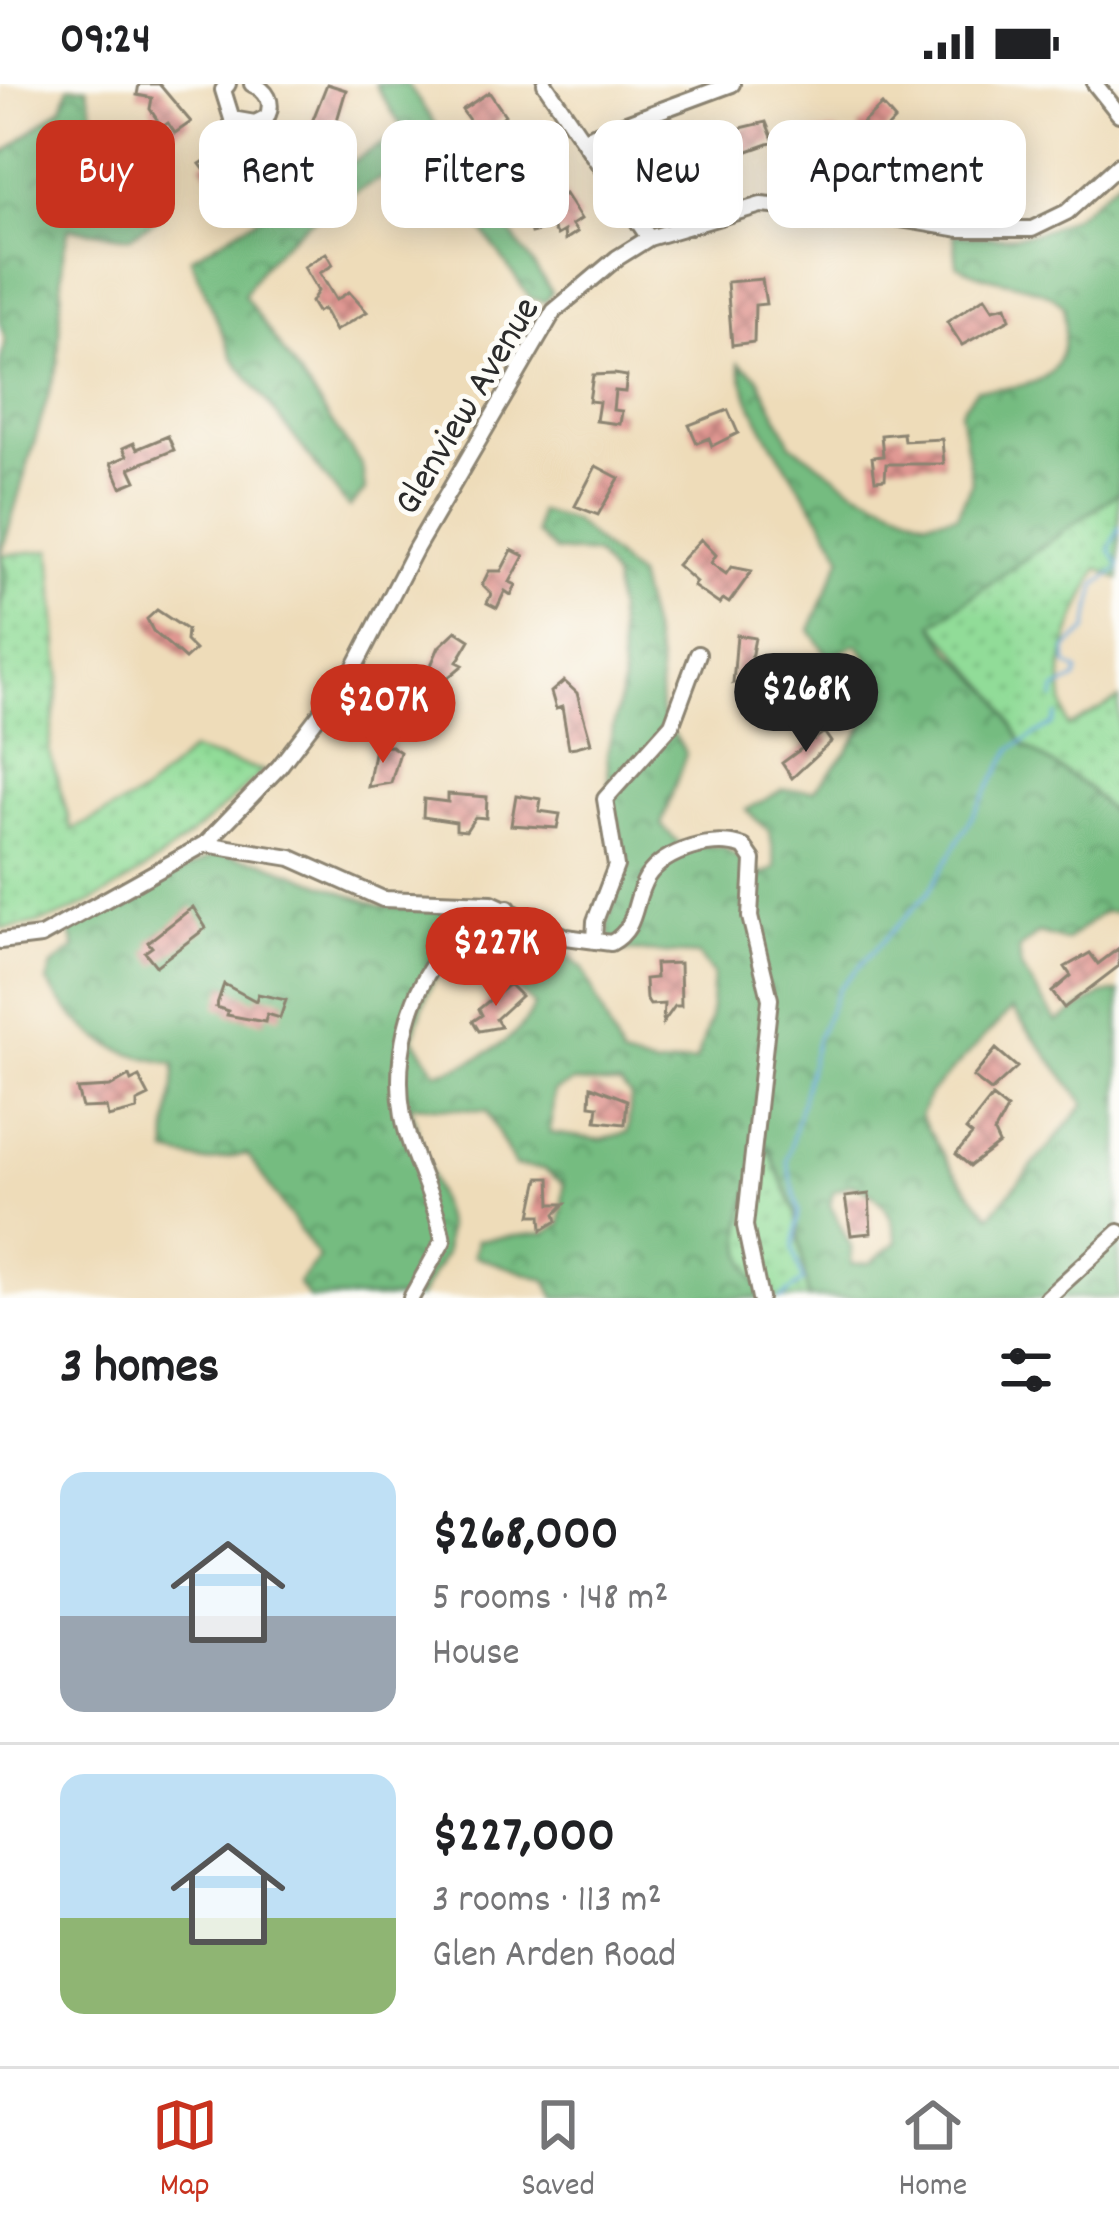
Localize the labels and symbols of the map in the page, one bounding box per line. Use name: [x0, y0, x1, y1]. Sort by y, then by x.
street label: Glenview Avenue: [383, 288, 556, 527]
pin: $268K: [722, 653, 890, 755]
pin: $207K: [299, 664, 467, 766]
pin: $227K: [412, 907, 580, 1009]

